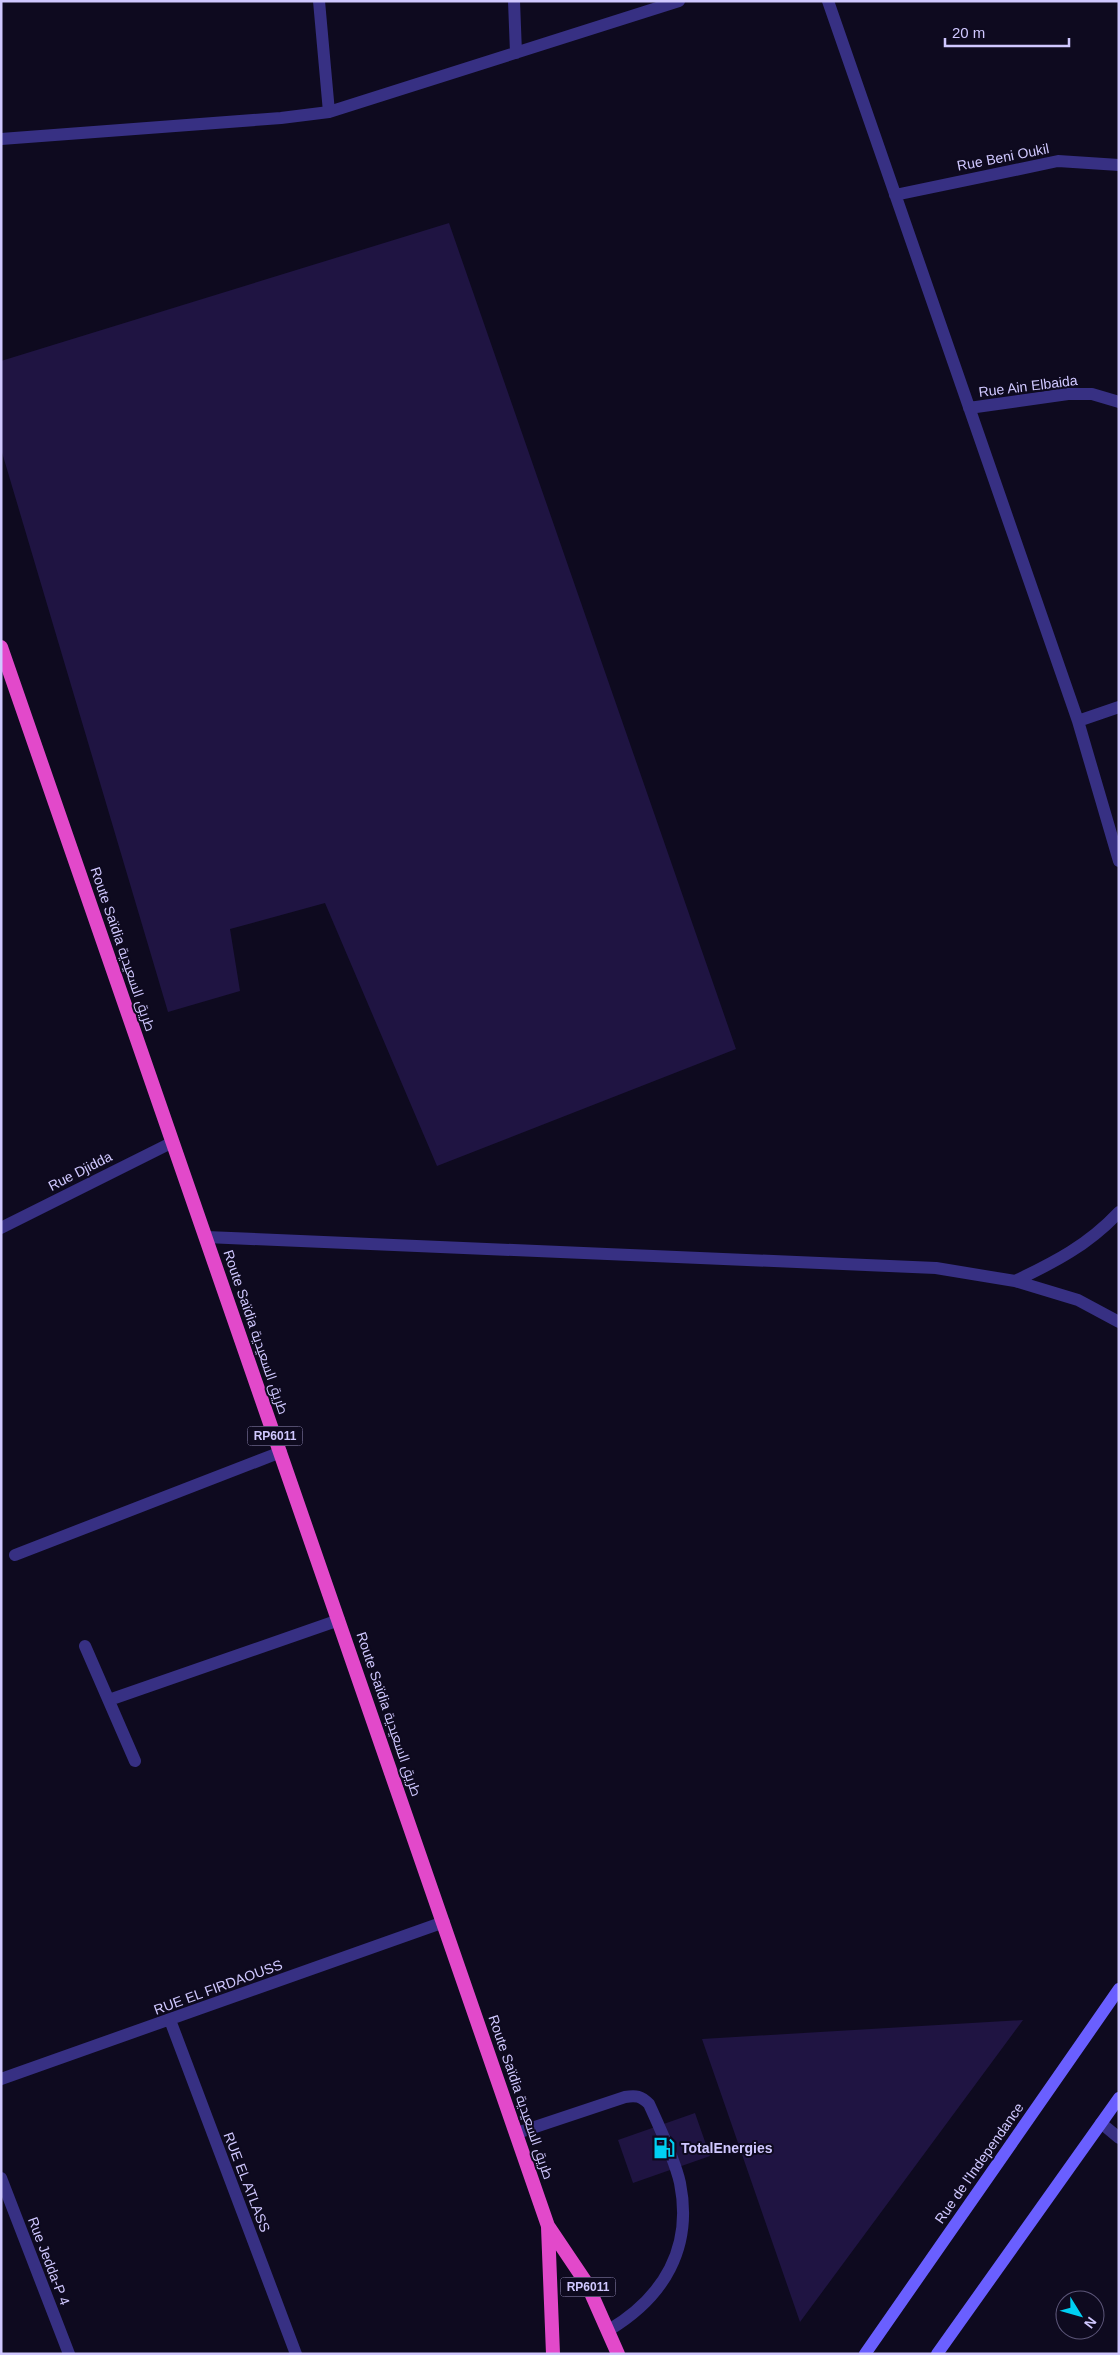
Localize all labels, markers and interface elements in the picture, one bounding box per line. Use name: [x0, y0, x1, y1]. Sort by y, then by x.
scale bar: [945, 15, 1069, 47]
text: 20 m: [952, 24, 985, 41]
street label: Rue Beni Oukil: [956, 140, 1050, 174]
street label: Rue Ain Elbaida: [978, 372, 1079, 400]
street label: Route Saïdia طريق السعيدية: [86, 865, 159, 1034]
street label: Rue Djidda: [46, 1148, 115, 1194]
street label: Route Saïdia طريق السعيدية: [219, 1248, 292, 1417]
road number: RP6011: [248, 1426, 302, 1445]
street label: Route Saïdia طريق السعيدية: [352, 1630, 425, 1799]
street label: RUE EL FIRDAOUSS: [152, 1956, 284, 2018]
street label: Route Saïdia طريق السعيدية: [484, 2013, 557, 2182]
street label: Rue de l'Independance: [931, 2099, 1027, 2226]
street label: RUE EL ATLASS: [221, 2130, 273, 2234]
fuel station icon: TotalEnergies: [651, 2135, 677, 2161]
place label: TotalEnergies: [681, 2140, 773, 2156]
street label: Rue Jedda-P 4: [25, 2215, 73, 2308]
road number: RP6011: [560, 2278, 616, 2296]
north arrow: [1055, 2290, 1105, 2340]
text: N: [1081, 2314, 1100, 2332]

